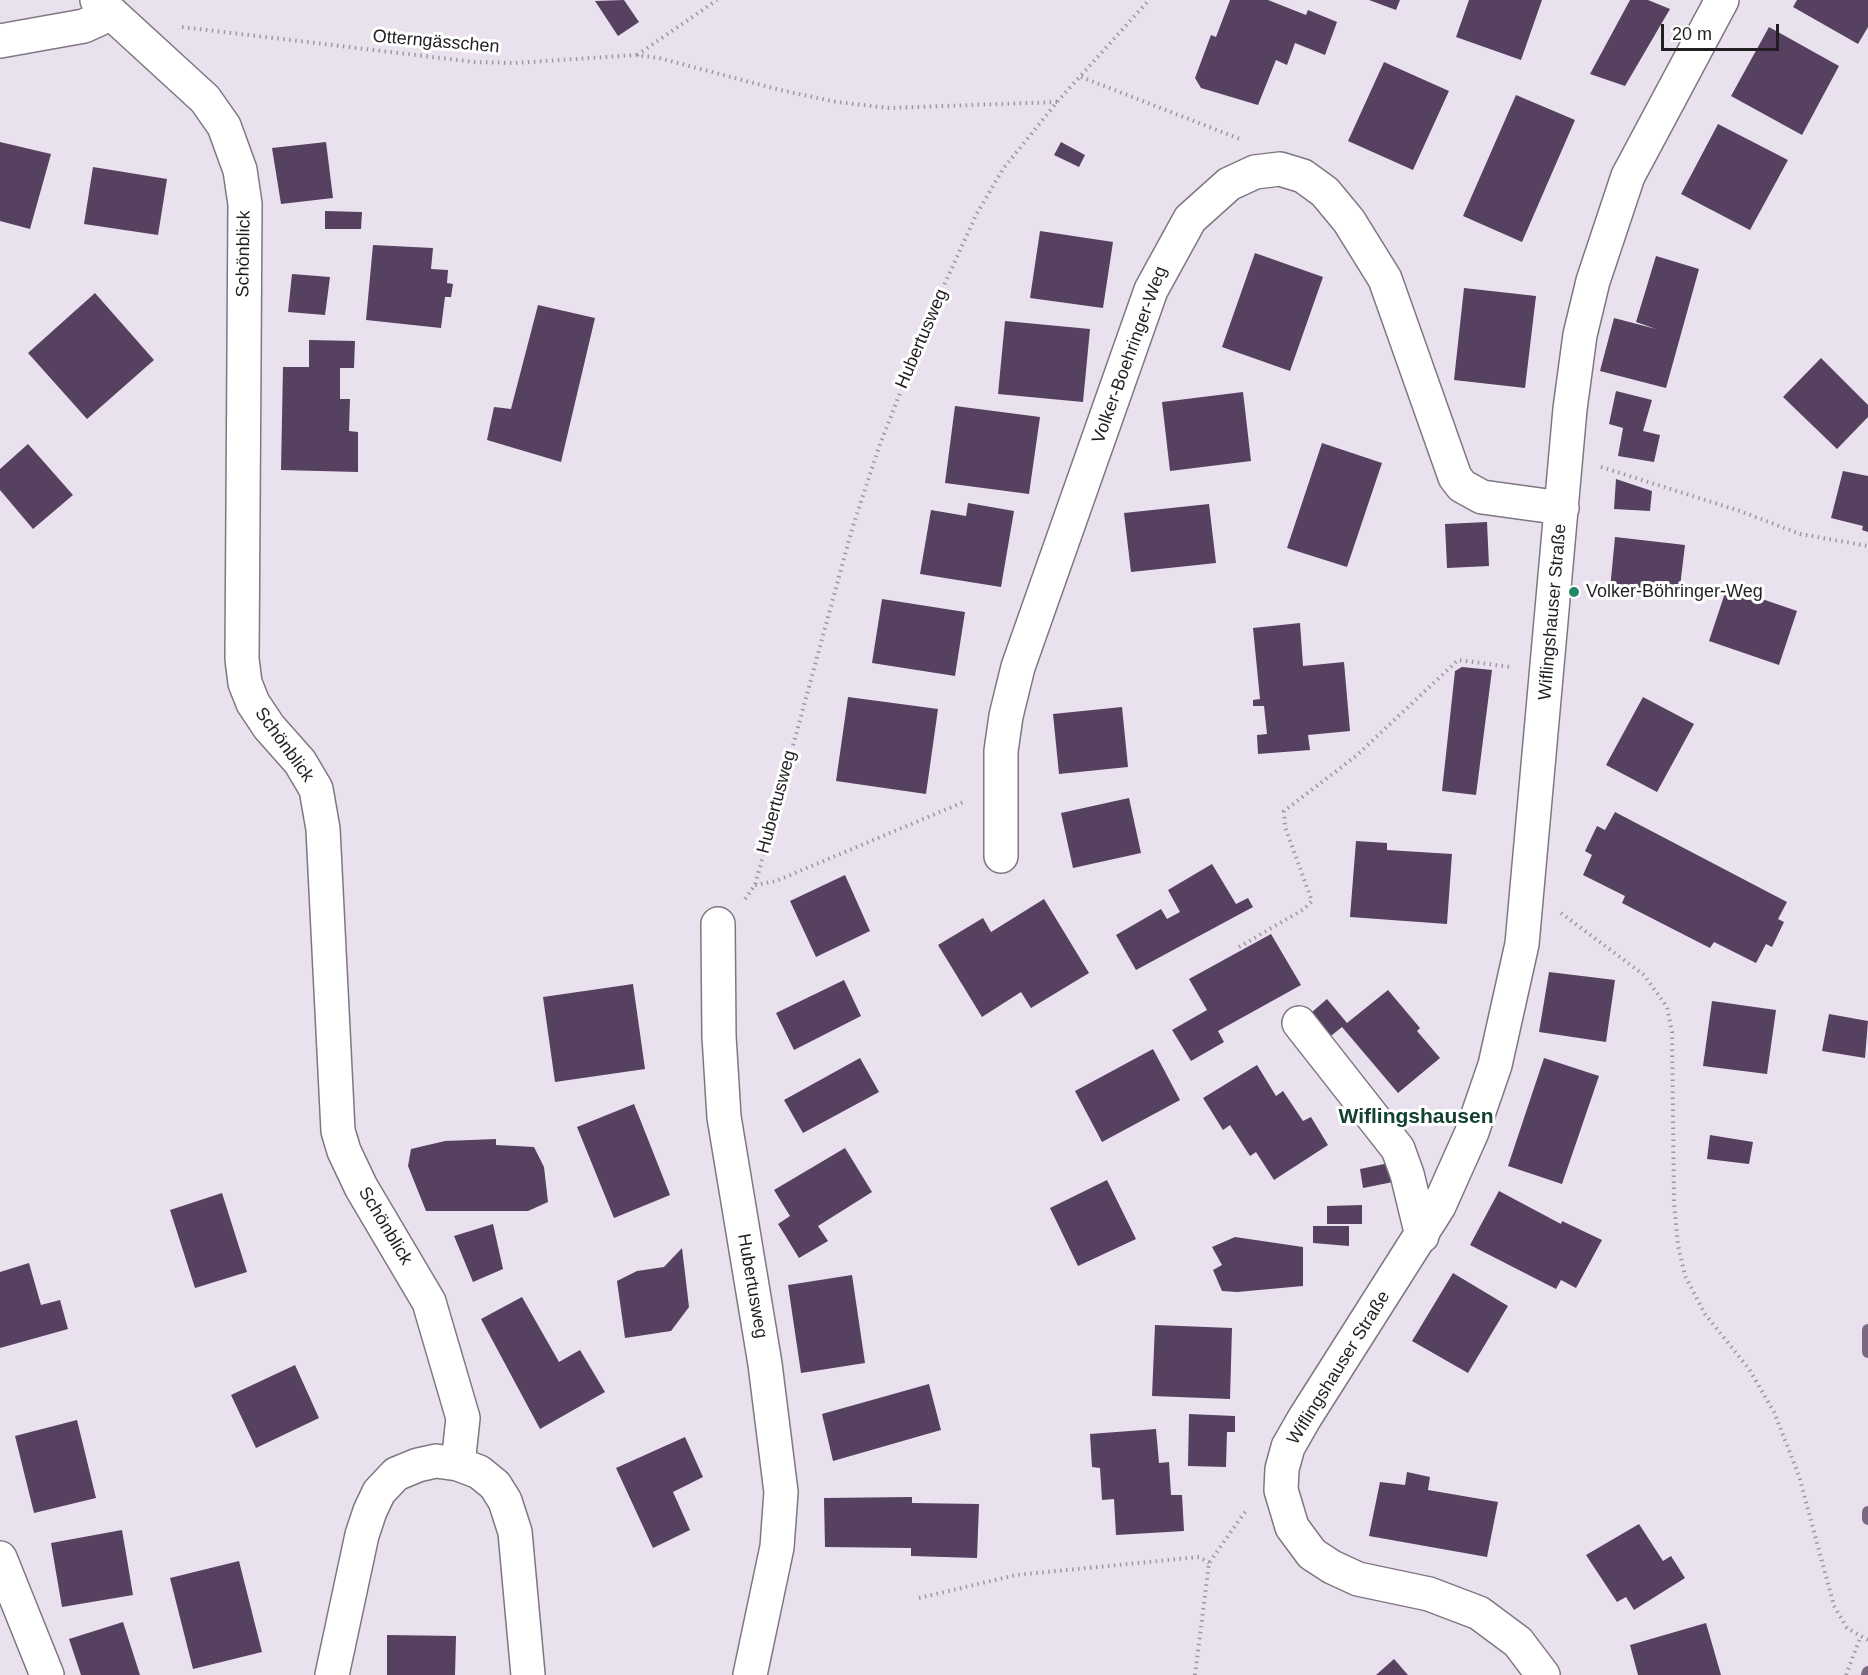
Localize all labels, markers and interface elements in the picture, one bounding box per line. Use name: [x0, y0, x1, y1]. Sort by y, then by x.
scale bar: [1664, 12, 1782, 50]
text: 20 m: [1672, 24, 1712, 44]
street label: Otterngässchen: [372, 26, 500, 58]
street label: Schönblick: [232, 210, 256, 298]
street label: Volker-Boehringer-Weg: [1088, 264, 1172, 446]
street label: Hubertusweg: [891, 286, 953, 392]
street label: Wiflingshauser Straße: [1535, 523, 1571, 701]
place label: Volker-Böhringer-Weg: [1586, 581, 1763, 603]
marker: Volker-Böhringer-Weg: [1567, 585, 1581, 599]
street label: Schönblick: [250, 703, 318, 787]
street label: Hubertusweg: [753, 748, 801, 856]
district label: Wiflingshausen: [1339, 1104, 1493, 1130]
street label: Schönblick: [353, 1183, 417, 1269]
street label: Hubertusweg: [732, 1232, 772, 1340]
street label: Wiflingshauser Straße: [1283, 1287, 1395, 1449]

